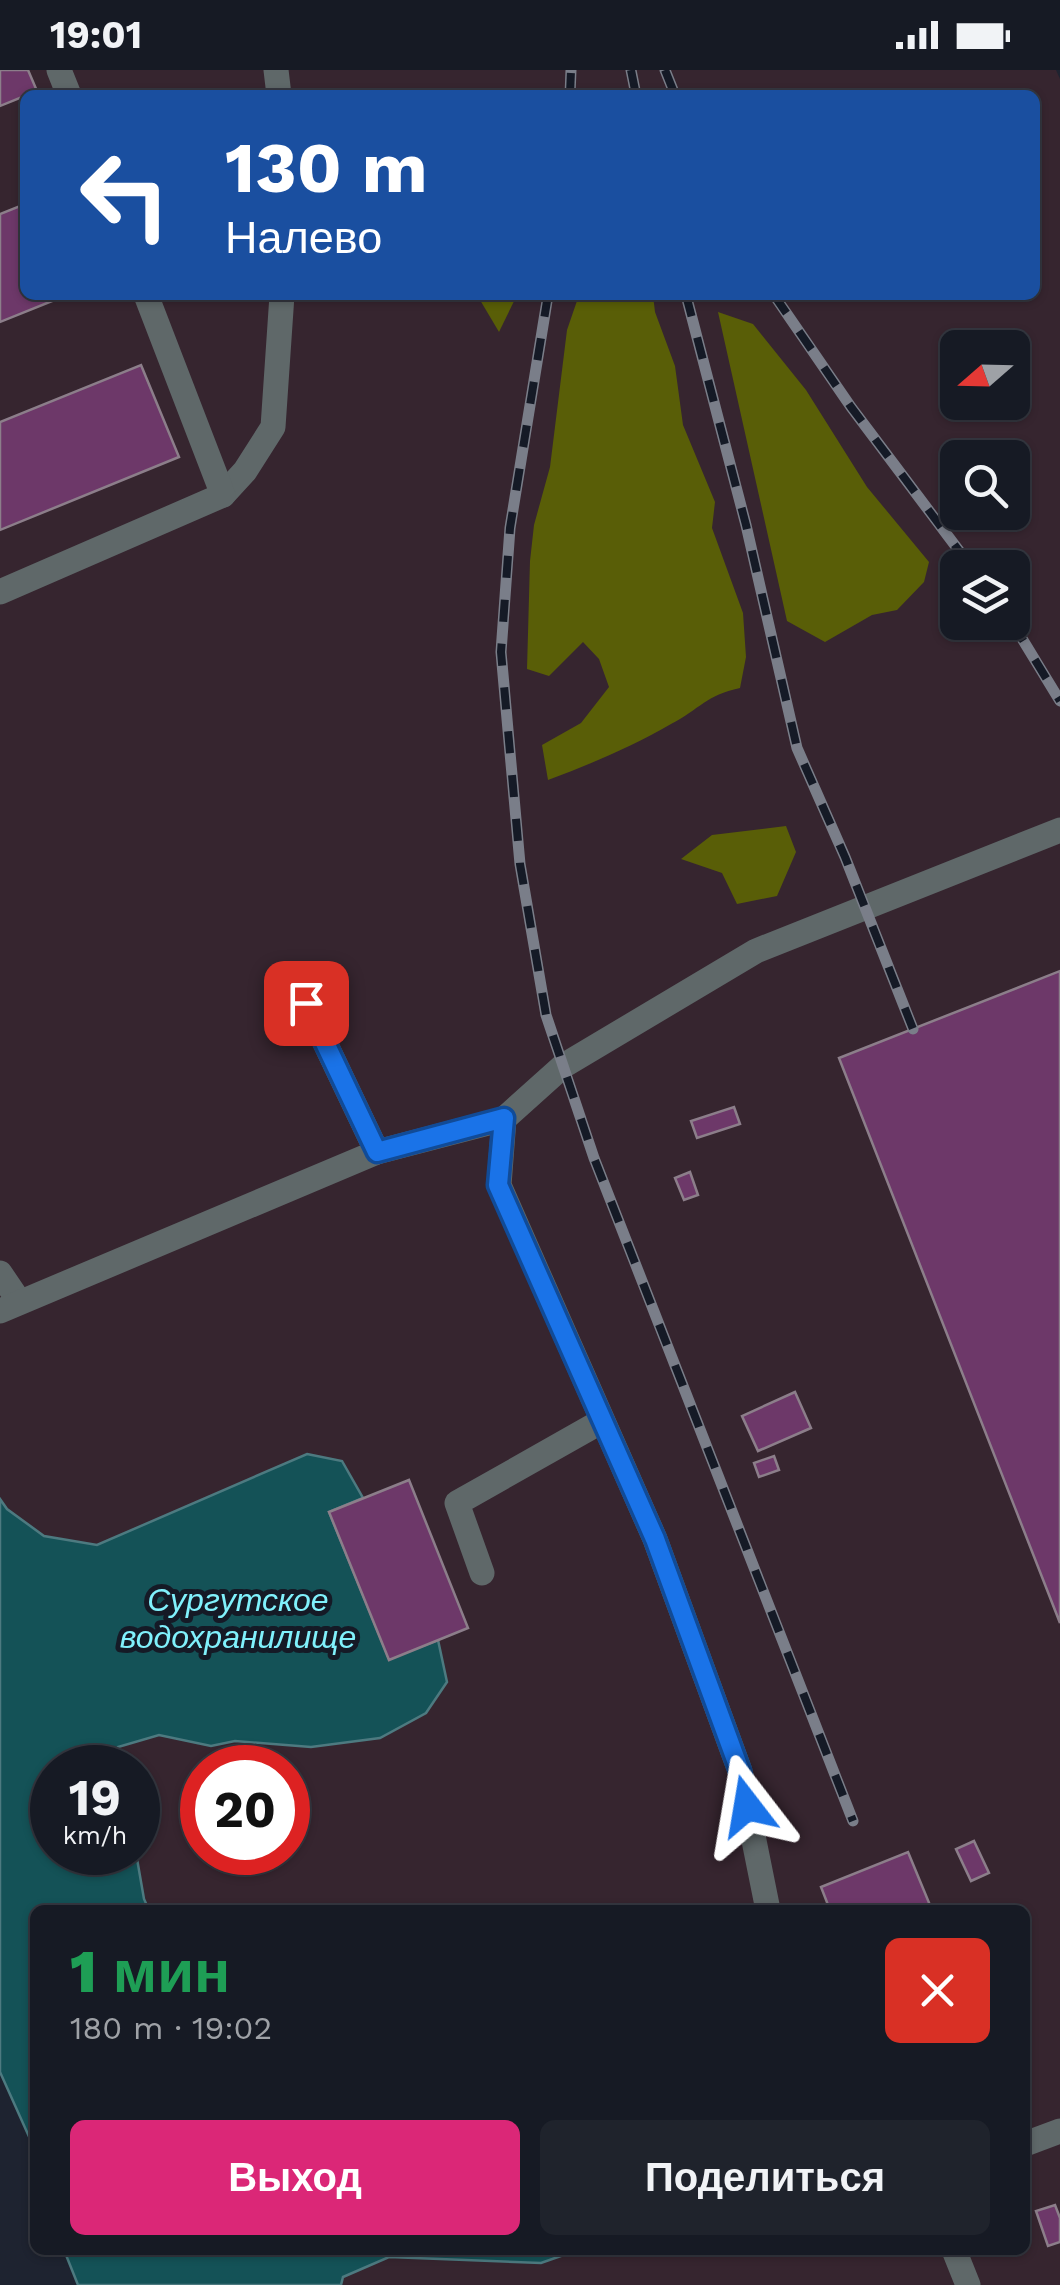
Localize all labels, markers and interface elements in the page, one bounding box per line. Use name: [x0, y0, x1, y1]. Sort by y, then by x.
text: 19:01: [50, 13, 142, 57]
text: 130 m: [225, 127, 428, 209]
icon: left: [60, 130, 190, 260]
text: Налево: [225, 211, 382, 264]
north arrow: [940, 330, 1030, 420]
map controls: [940, 330, 1030, 640]
button: search: [940, 440, 1030, 530]
button: layers: [940, 550, 1030, 640]
pin: [264, 961, 349, 1046]
icon: arrive: [279, 976, 334, 1031]
water label: Сургутское водохранилище: [120, 1581, 356, 1656]
speed limit sign: 20: [180, 1745, 310, 1875]
position arrow: [695, 1754, 799, 1858]
text: 19: [69, 1768, 121, 1827]
text: km/h: [63, 1821, 127, 1850]
text: 1 мин: [70, 1936, 230, 2007]
button: close: [885, 1938, 990, 2043]
text: 180 m · 19:02: [70, 2009, 272, 2047]
button: Выход: [70, 2120, 520, 2235]
button: Поделиться: [540, 2120, 990, 2235]

